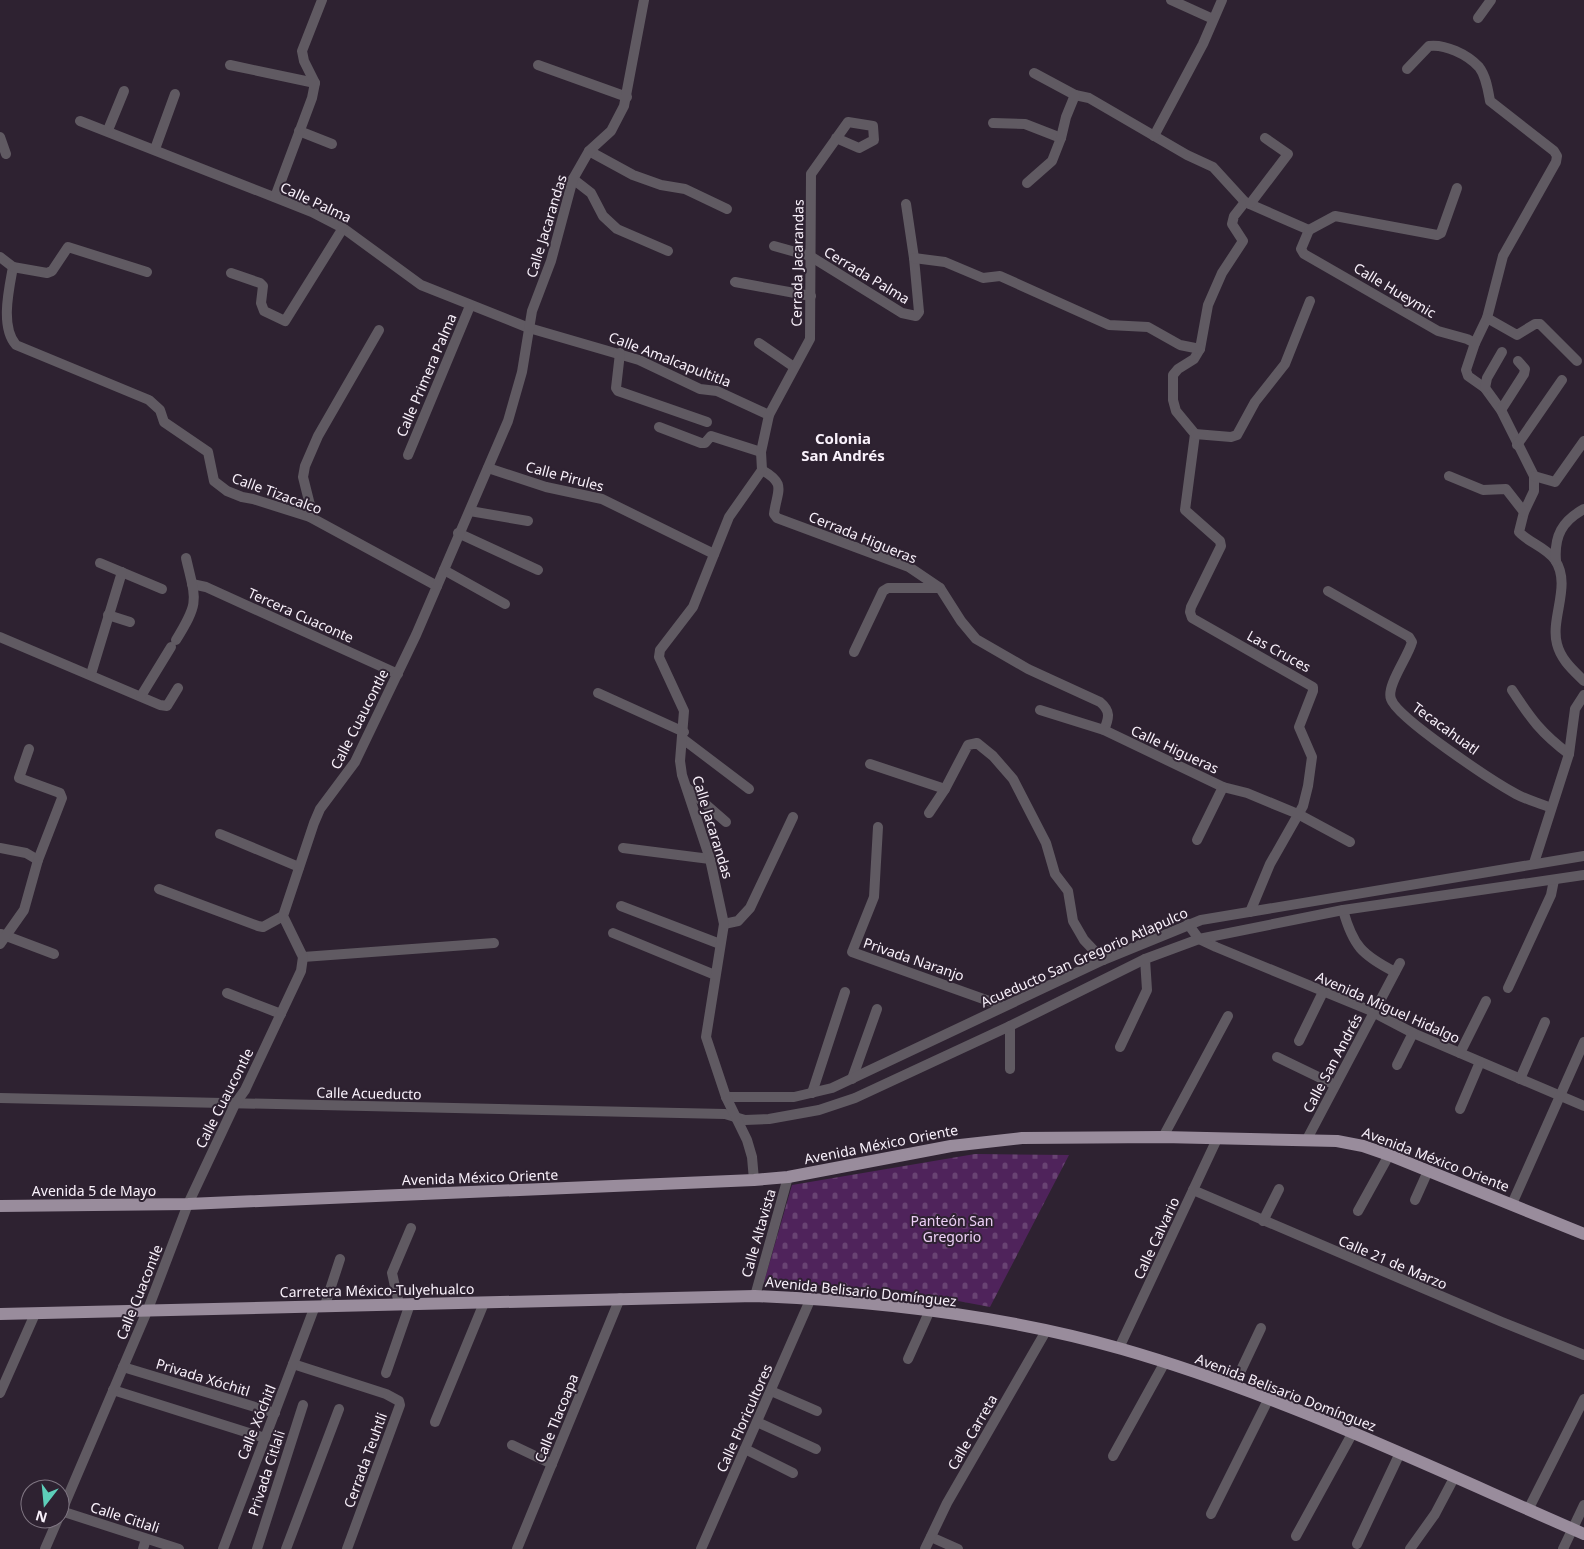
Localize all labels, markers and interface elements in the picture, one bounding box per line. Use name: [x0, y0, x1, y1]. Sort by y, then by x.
street label: Calle Jacarandas: [521, 172, 571, 280]
street label: Calle Palma: [277, 177, 355, 227]
street label: Cerrada Jacarandas: [786, 199, 808, 327]
street label: Cerrada Palma: [821, 242, 913, 308]
street label: Calle Hueymic: [1350, 258, 1440, 322]
street label: Calle Primera Palma: [391, 310, 461, 440]
street label: Calle Amalcapultitla: [606, 327, 734, 391]
district label: Colonia San Andrés: [801, 428, 885, 465]
street label: Calle Pirules: [524, 456, 606, 496]
street label: Calle Tizacalco: [229, 468, 325, 518]
street label: Cerrada Higueras: [806, 507, 920, 567]
street label: Tercera Cuaconte: [245, 583, 357, 647]
street label: Las Cruces: [1244, 626, 1315, 676]
street label: Calle Cuaucontle: [326, 666, 392, 772]
street label: Tecacahuatl: [1409, 697, 1483, 759]
street label: Calle Higueras: [1128, 720, 1222, 778]
street label: Calle Jacarandas: [688, 773, 738, 881]
street label: Acueducto San Gregorio Atlapulco: [977, 903, 1191, 1011]
street label: Privada Naranjo: [861, 933, 967, 985]
street label: Avenida Miguel Hidalgo: [1313, 967, 1463, 1047]
street label: Calle San Andrés: [1298, 1010, 1366, 1116]
street label: Calle Cuaucontle: [191, 1045, 257, 1151]
street label: Calle Acueducto: [316, 1083, 422, 1103]
street label: Avenida México Oriente: [802, 1120, 960, 1168]
street label: Avenida México Oriente: [1360, 1122, 1512, 1196]
street label: Avenida México Oriente: [402, 1165, 559, 1189]
street label: Avenida 5 de Mayo: [32, 1181, 156, 1200]
street label: Calle Altavista: [736, 1187, 780, 1279]
street label: Calle Calvario: [1129, 1194, 1183, 1282]
park label: Panteón San Gregorio: [911, 1211, 993, 1246]
street label: Calle 21 de Marzo: [1336, 1230, 1450, 1294]
street label: Calle Cuacontle: [111, 1241, 167, 1342]
street label: Avenida Belisario Domínguez: [764, 1272, 958, 1311]
street label: Carretera México-Tulyehualco: [280, 1279, 474, 1301]
street label: Avenida Belisario Domínguez: [1193, 1349, 1380, 1435]
street label: Privada Xóchitl: [154, 1354, 252, 1400]
street label: Calle Floricultores: [712, 1361, 777, 1475]
street label: Calle Tlacoapa: [530, 1371, 582, 1465]
street label: Calle Xóchitl: [232, 1381, 280, 1463]
street label: Calle Carreta: [943, 1391, 1001, 1473]
street label: Cerrada Teuhtli: [339, 1410, 391, 1510]
street label: Privada Citlali: [243, 1428, 289, 1518]
north arrow: [20, 1479, 70, 1529]
street label: Calle Citlali: [88, 1497, 162, 1537]
text: N: [33, 1506, 49, 1528]

